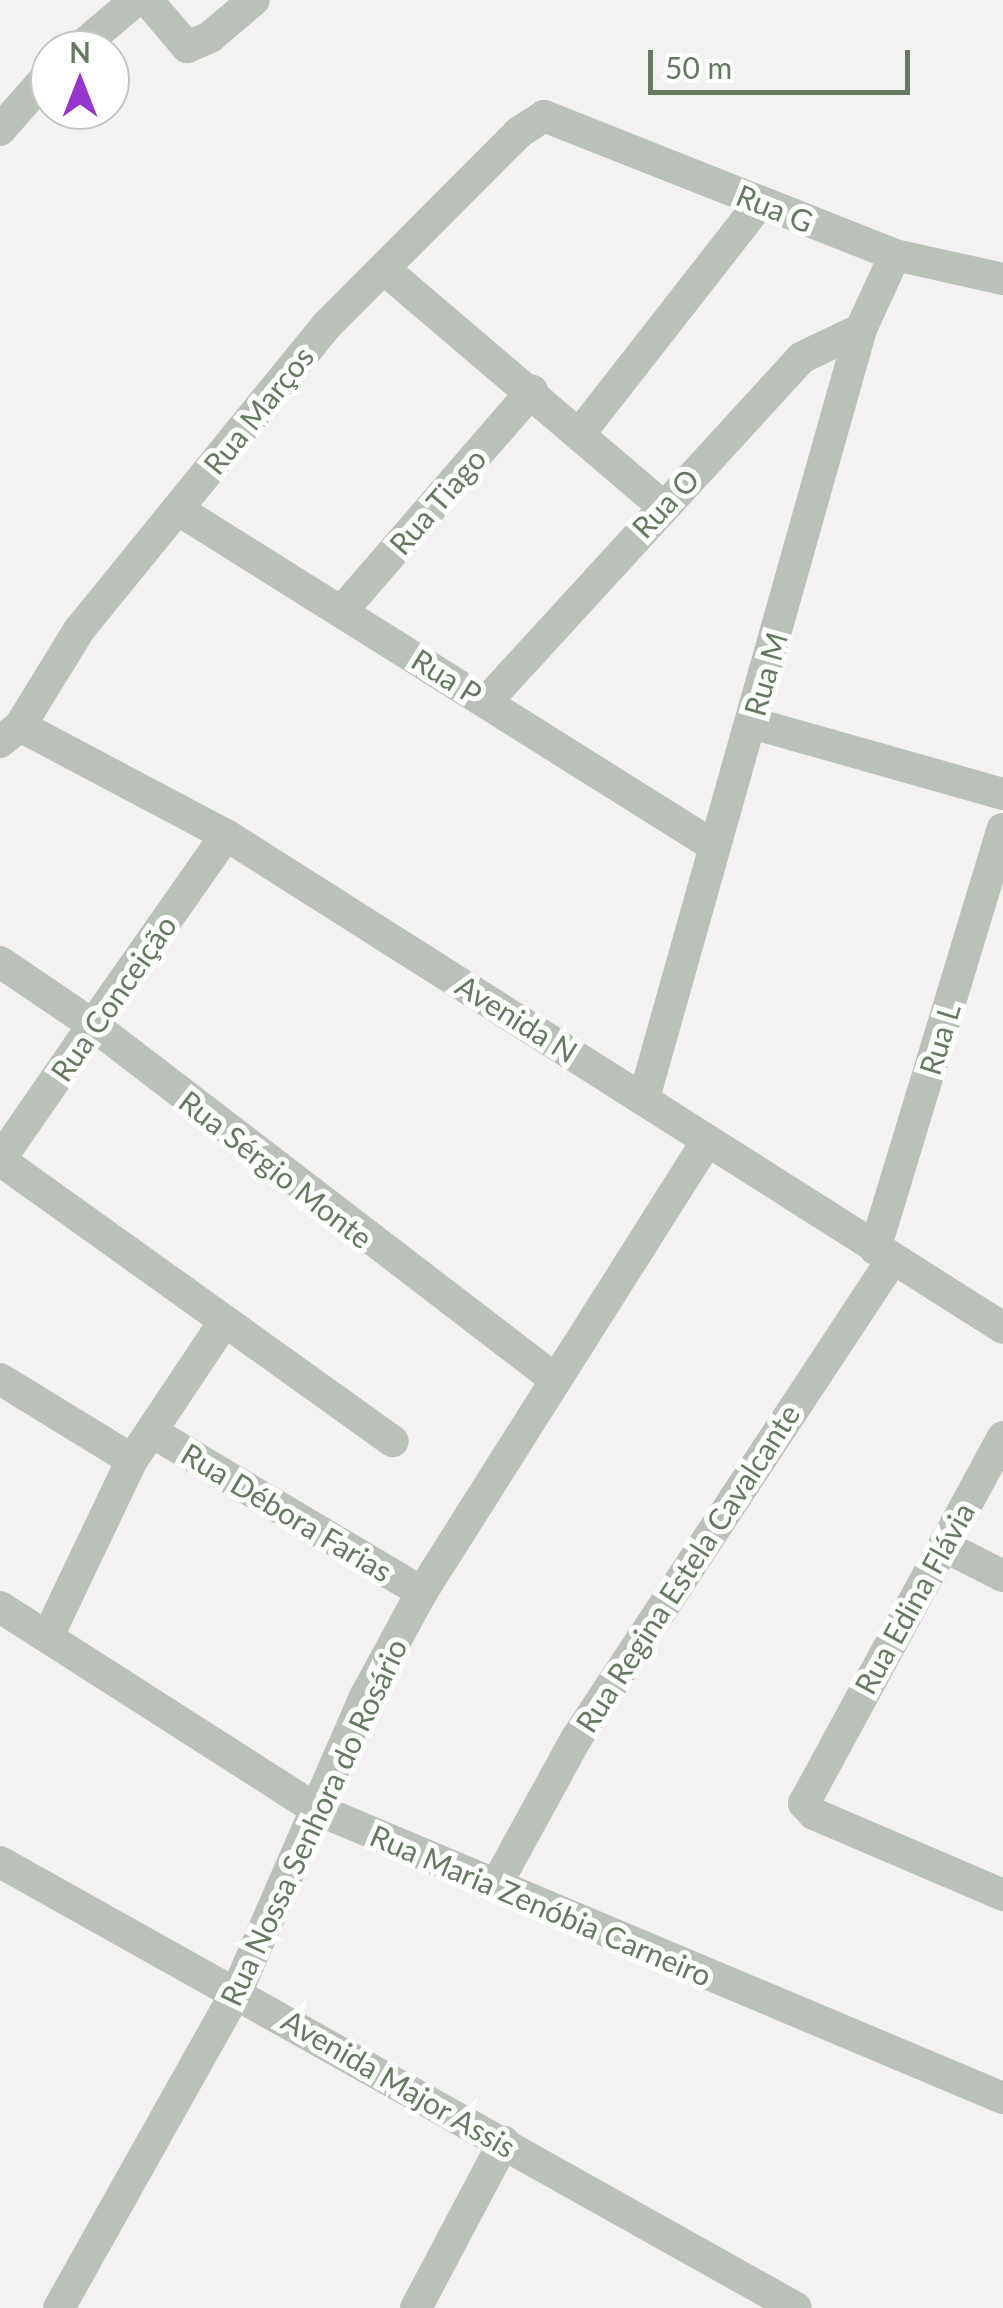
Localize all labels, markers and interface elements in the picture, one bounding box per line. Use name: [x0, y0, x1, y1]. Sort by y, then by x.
north arrow: [30, 30, 130, 130]
scale bar: [653, 30, 916, 92]
text: N: [69, 35, 91, 69]
text: 50 m: [665, 49, 732, 85]
street label: Rua G: [731, 176, 819, 240]
street label: Rua Marços: [195, 339, 321, 481]
street label: Rua Tiago: [381, 440, 493, 562]
street label: Rua O: [624, 461, 706, 545]
street label: Rua M: [736, 628, 794, 720]
street label: Rua P: [405, 641, 489, 711]
street label: Rua Conceição: [43, 908, 183, 1088]
street label: Avenida N: [450, 967, 584, 1069]
street label: Rua L: [911, 999, 967, 1079]
street label: Rua Sérgio Monte: [172, 1082, 380, 1256]
street label: Rua Regina Estela Cavalcante: [567, 1397, 807, 1739]
street label: Rua Débora Farias: [175, 1435, 399, 1589]
street label: Rua Edina Flávia: [847, 1496, 981, 1700]
street label: Rua Nossa Senhora do Rosário: [212, 1633, 414, 2011]
street label: Rua Maria Zenóbia Carneiro: [365, 1817, 717, 1993]
street label: Avenida Major Assis: [275, 2001, 523, 2165]

